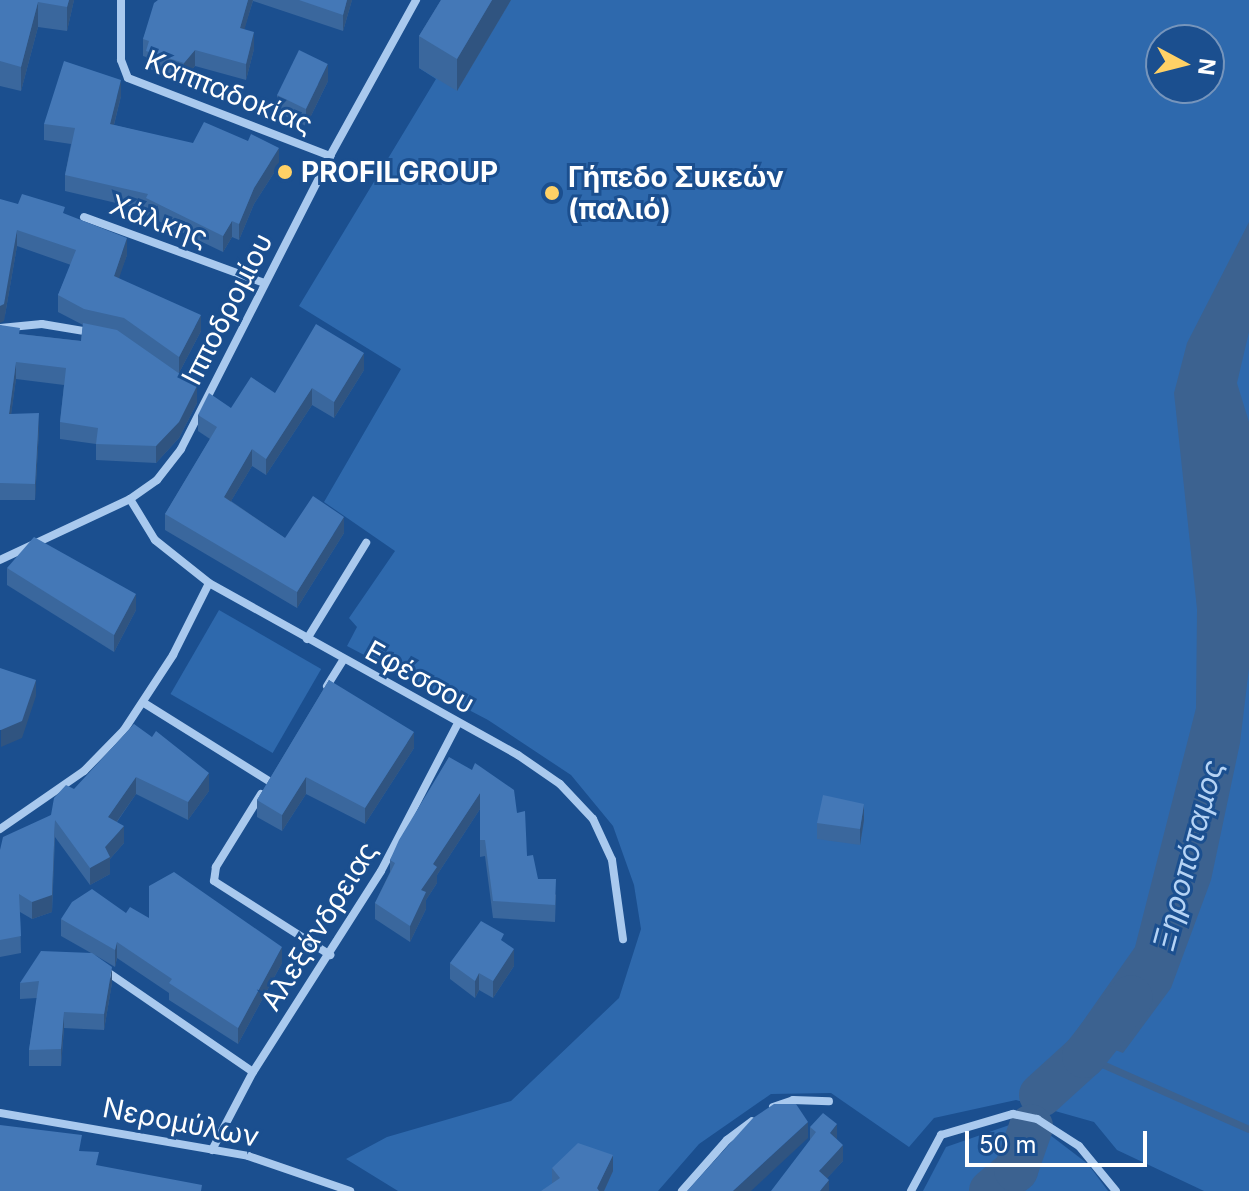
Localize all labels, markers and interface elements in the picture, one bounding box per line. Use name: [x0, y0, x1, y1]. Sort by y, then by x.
north arrow: [1145, 24, 1225, 104]
street label: Καππαδοκίας: [140, 43, 318, 141]
text: N: [1193, 57, 1221, 77]
place label: PROFILGROUP: [301, 155, 498, 189]
place label: Γήπεδο Συκεών (παλιό): [568, 160, 784, 226]
marker: PROFILGROUP: [276, 163, 294, 181]
marker: Γήπεδο Συκεών (παλιό): [543, 184, 561, 202]
street label: Χάλκης: [105, 188, 213, 254]
street label: Ιπποδρομίου: [174, 228, 280, 390]
street label: Εφέσσου: [360, 633, 480, 721]
water label: Ξηροπόταμος: [1145, 756, 1231, 954]
street label: Αλεξάνδρειας: [254, 835, 384, 1017]
street label: Νερομύλων: [100, 1090, 262, 1154]
scale bar: [969, 1115, 1151, 1165]
text: 50 m: [979, 1130, 1037, 1159]

